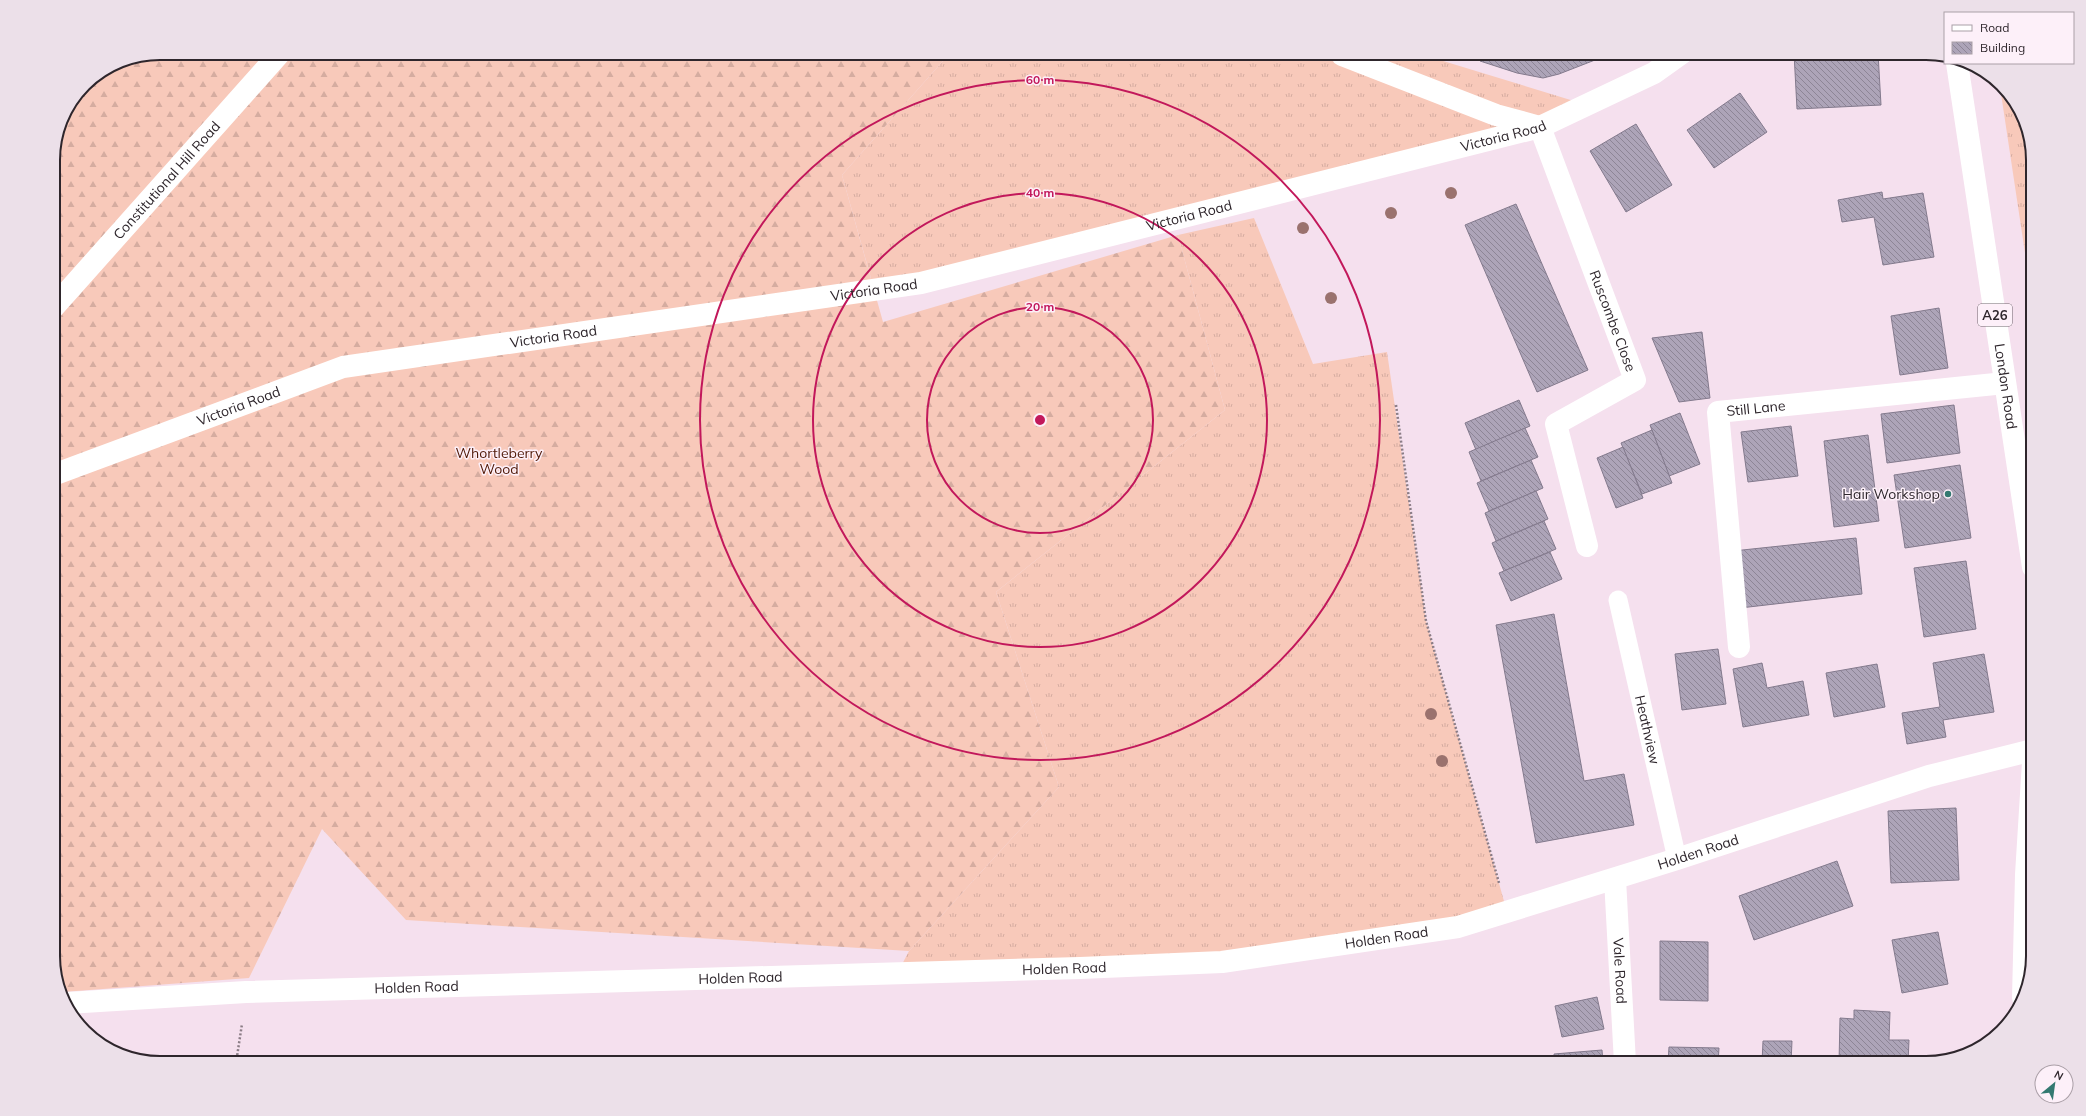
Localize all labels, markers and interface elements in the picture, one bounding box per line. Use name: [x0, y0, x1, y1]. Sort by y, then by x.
legend: [1944, 12, 2074, 64]
text: Road: [1980, 20, 2009, 35]
text: Building: [1980, 40, 2025, 55]
text: 60 m: [1026, 72, 1054, 87]
street label: Victoria Road: [1459, 116, 1549, 156]
street label: Constitutional Hill Road: [109, 118, 224, 243]
text: 40 m: [1026, 185, 1054, 200]
street label: Victoria Road: [1144, 196, 1234, 235]
street label: Ruscombe Close: [1586, 268, 1640, 374]
street label: Victoria Road: [829, 275, 919, 305]
text: 20 m: [1026, 299, 1054, 314]
road number: A26: [1978, 304, 2012, 326]
street label: Victoria Road: [509, 321, 598, 352]
street label: London Road: [1990, 342, 2021, 430]
street label: Victoria Road: [194, 382, 283, 430]
street label: Still Lane: [1726, 396, 1786, 420]
centre of rings: [1033, 413, 1047, 427]
park label: Whortleberry Wood: [455, 444, 543, 478]
place label: Hair Workshop: [1842, 485, 1940, 503]
marker: Hair Workshop: [1943, 489, 1953, 499]
street label: Heathview: [1631, 693, 1664, 766]
street label: Holden Road: [1655, 830, 1741, 873]
street label: Holden Road: [1343, 923, 1429, 953]
street label: Vale Road: [1609, 937, 1631, 1004]
street label: Holden Road: [1022, 958, 1107, 979]
street label: Holden Road: [698, 968, 783, 988]
street label: Holden Road: [374, 977, 459, 997]
north arrow: [2034, 1064, 2074, 1104]
text: N: [2052, 1067, 2066, 1083]

